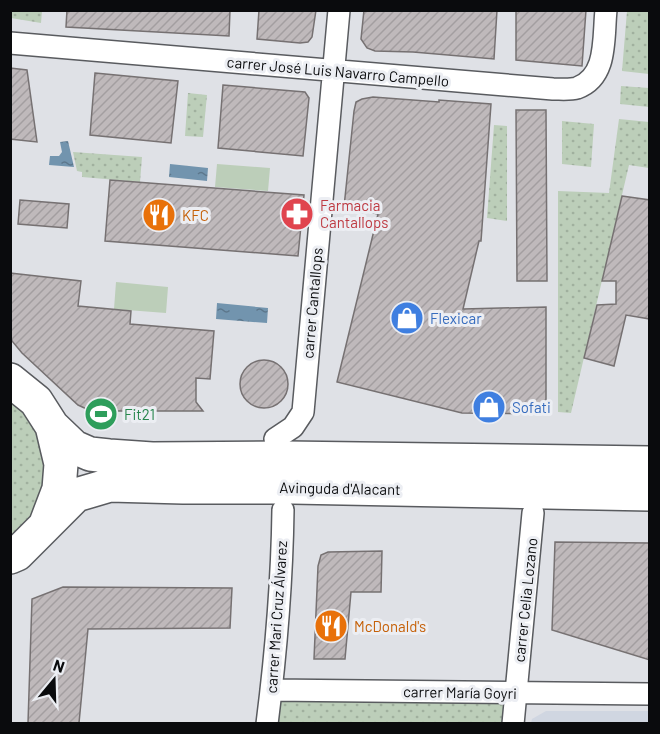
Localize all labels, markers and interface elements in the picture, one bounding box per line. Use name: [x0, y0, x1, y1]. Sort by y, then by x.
street label: carrer José Luis Navarro Campello: [226, 52, 450, 90]
pharmacy icon: Farmacia Cantallops: [279, 196, 315, 232]
place label: Farmacia Cantallops: [320, 196, 388, 231]
restaurant icon: KFC: [141, 197, 177, 233]
place label: KFC: [182, 206, 209, 224]
street label: carrer Cantallops: [298, 247, 326, 359]
shop icon: Flexicar: [389, 300, 425, 336]
place label: Flexicar: [430, 309, 482, 327]
shop icon: Sofati: [471, 389, 507, 425]
sports icon: Fit21: [83, 396, 119, 432]
place label: Sofati: [512, 398, 551, 416]
place label: Fit21: [124, 405, 155, 423]
street label: Avinguda d'Alacant: [279, 478, 401, 498]
street label: carrer Celia Lozano: [510, 537, 540, 663]
street label: carrer Mari Cruz Álvarez: [262, 540, 290, 694]
restaurant icon: McDonald's: [313, 608, 349, 644]
place label: McDonald's: [354, 617, 426, 635]
north arrow: [24, 650, 84, 710]
text: N: [51, 655, 67, 676]
street label: carrer María Goyri: [403, 682, 517, 702]

